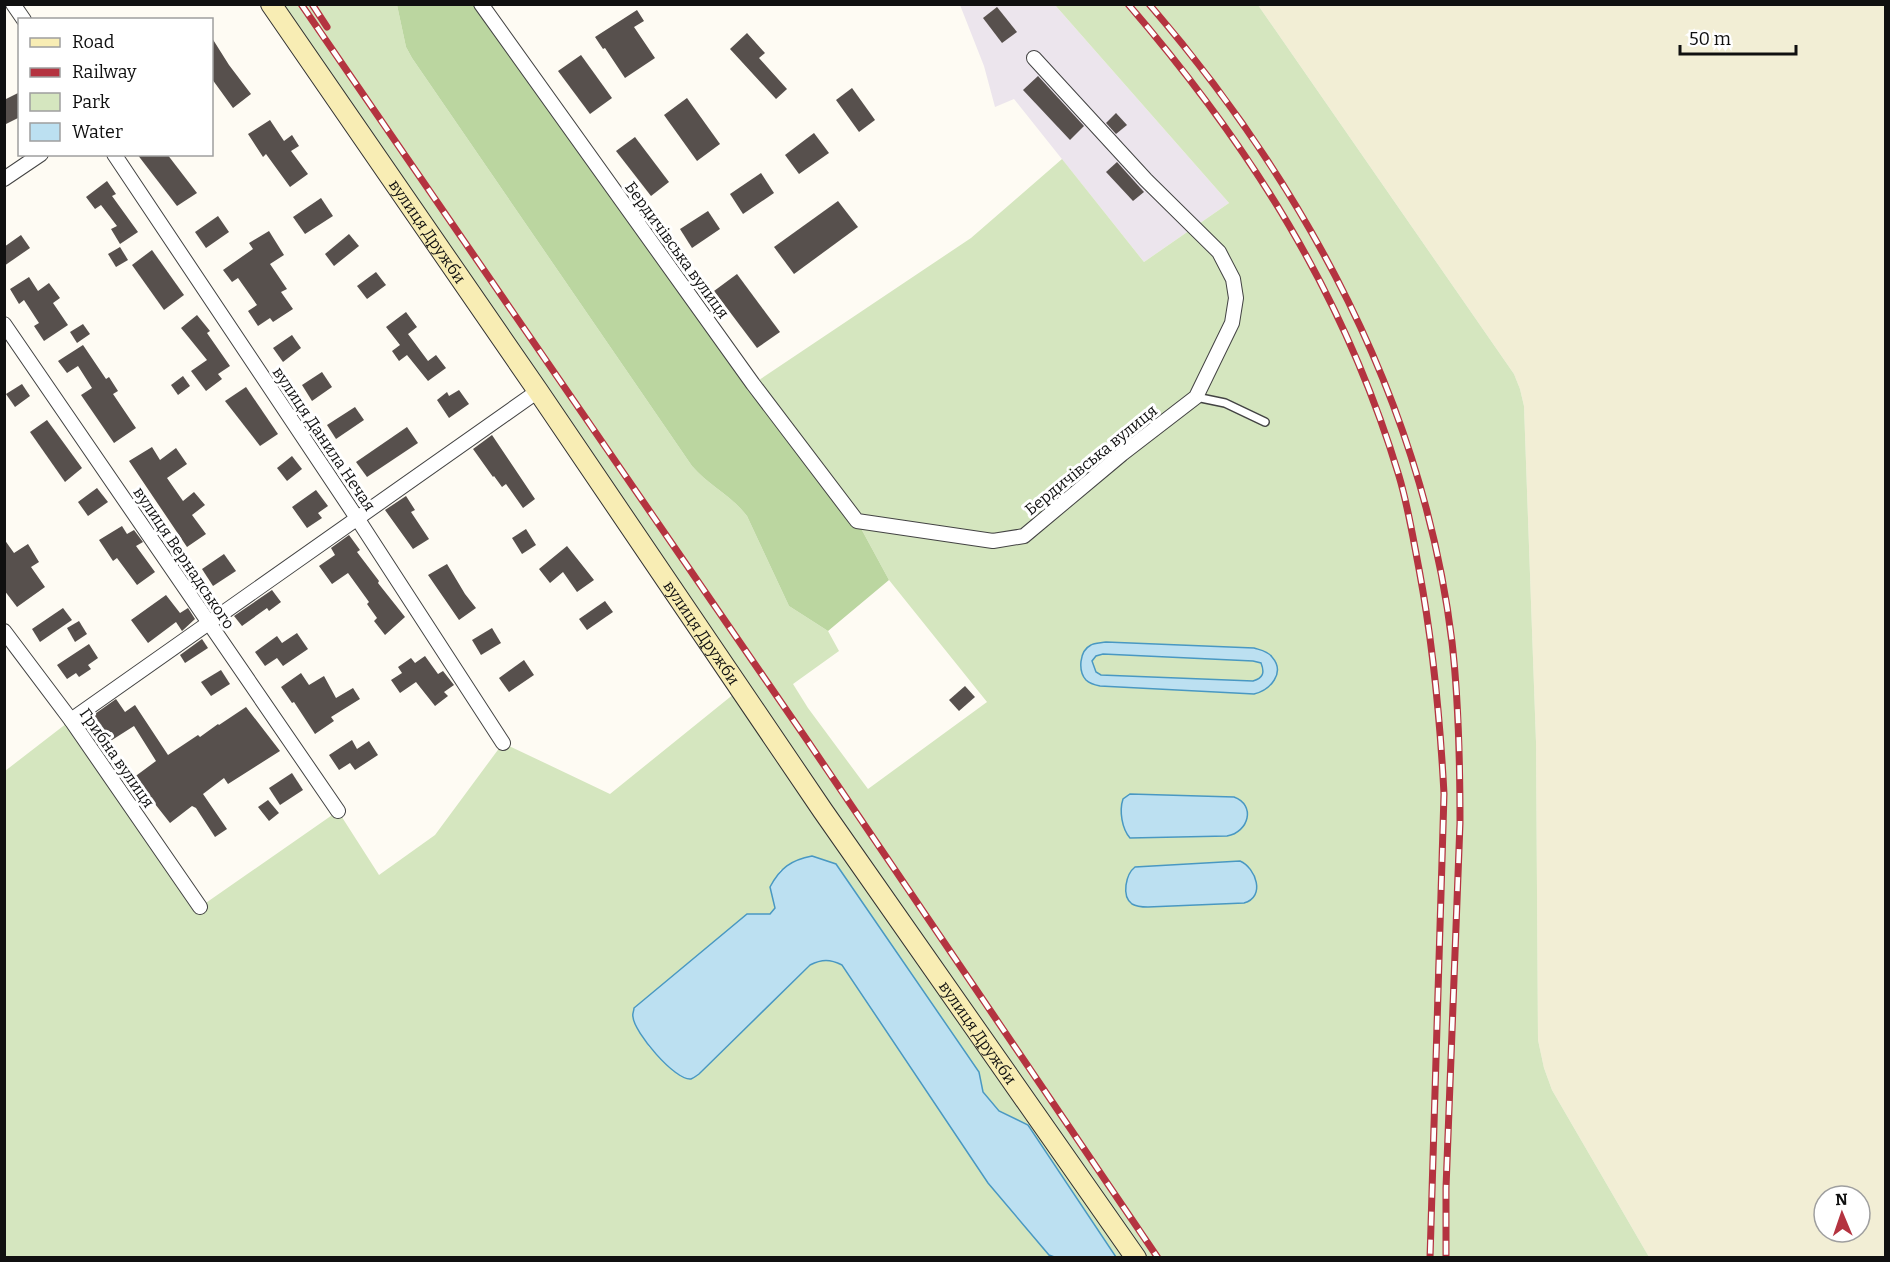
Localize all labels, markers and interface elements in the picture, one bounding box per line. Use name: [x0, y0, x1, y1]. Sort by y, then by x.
legend: [18, 18, 213, 156]
scale bar: [1680, 18, 1796, 56]
text: 50 m: [1689, 28, 1731, 50]
text: Road: [72, 31, 115, 53]
text: Railway: [72, 61, 137, 83]
text: Park: [72, 91, 111, 113]
text: Water: [72, 121, 123, 143]
street label: вулиця Дружби: [385, 176, 470, 287]
street label: Бердичівська вулиця: [621, 178, 733, 322]
street label: вулиця Данила Нечая: [269, 363, 379, 515]
street label: Бердичівська вулиця: [1021, 401, 1161, 519]
street label: вулиця Вернадського: [129, 483, 239, 633]
street label: вулиця Дружби: [660, 577, 744, 688]
street label: Грибна вулиця: [76, 705, 158, 811]
street label: вулиця Дружби: [935, 977, 1021, 1088]
north arrow: [1812, 1184, 1872, 1244]
text: N: [1835, 1190, 1848, 1209]

